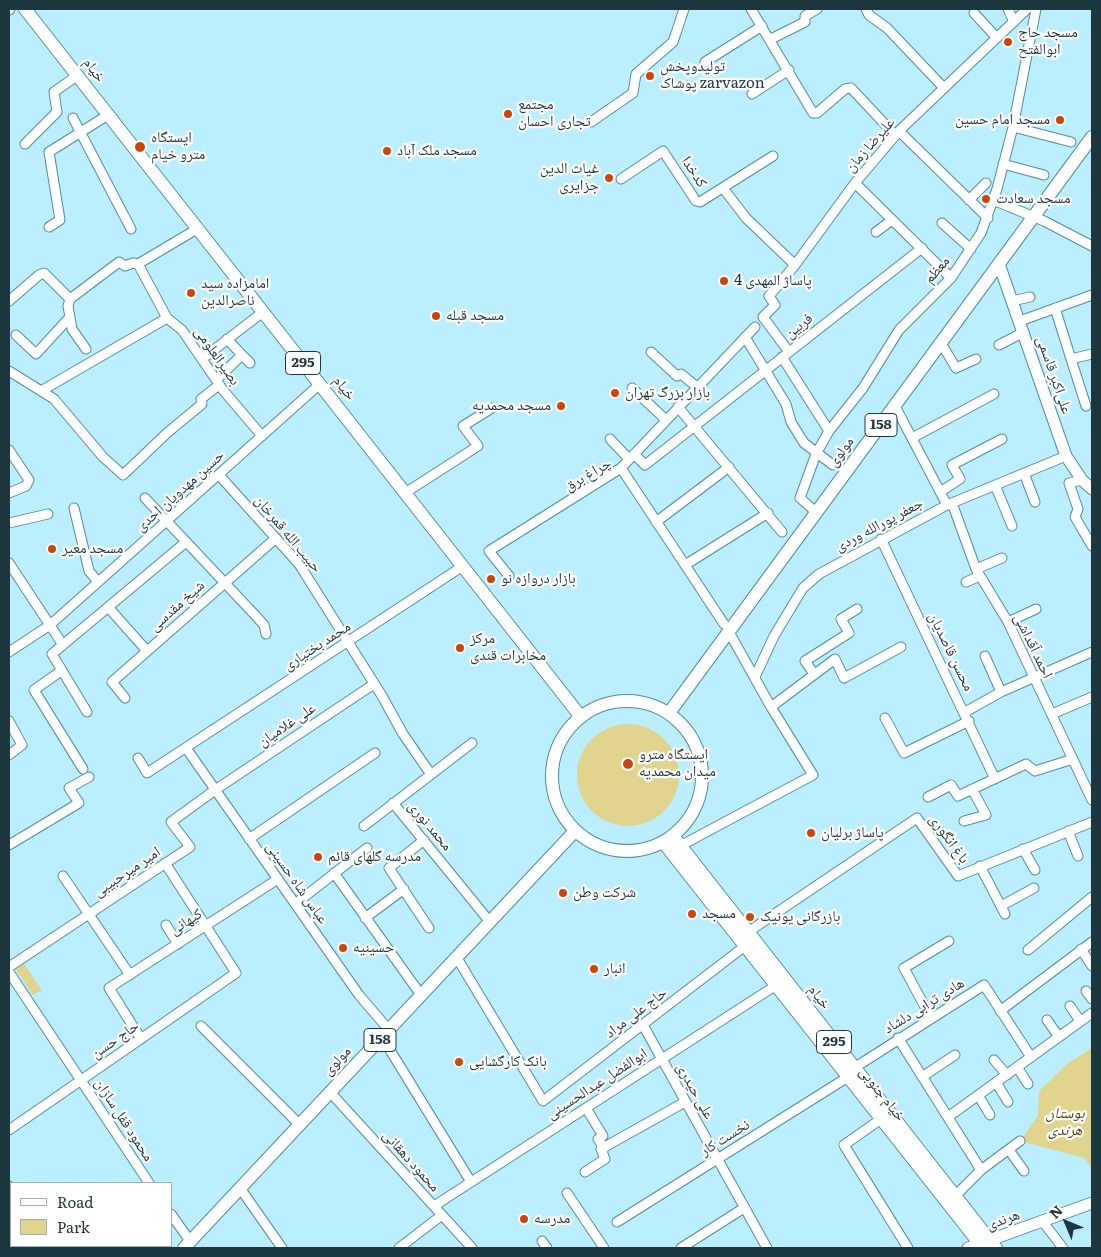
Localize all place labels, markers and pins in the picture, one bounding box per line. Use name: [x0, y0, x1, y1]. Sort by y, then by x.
place label: مسجد حاج ابوالفتح: [1018, 24, 1078, 59]
marker: مسجد حاج ابوالفتح: [1002, 36, 1014, 48]
place label: تولیدوپخش پوشاک zarvazon: [660, 58, 765, 93]
marker: تولیدوپخش پوشاک zarvazon: [644, 70, 656, 82]
place label: مجتمع تجاری احسان: [518, 96, 591, 131]
marker: مجتمع تجاری احسان: [502, 108, 514, 120]
place label: مسجد امام حسین: [955, 111, 1050, 129]
marker: مسجد امام حسین: [1054, 114, 1066, 126]
place label: ایستگاه مترو خیام: [151, 129, 205, 164]
marker: ایستگاه مترو خیام: [133, 140, 147, 154]
place label: مسجد ملک آباد: [397, 142, 477, 160]
marker: مسجد ملک آباد: [381, 145, 393, 157]
place label: غیاث الدین جزایری: [540, 160, 599, 195]
marker: غیاث الدین جزایری: [603, 172, 615, 184]
place label: مسجد سعادت: [996, 190, 1071, 208]
marker: مسجد سعادت: [980, 193, 992, 205]
place label: پاساژ المهدی 4: [734, 272, 812, 290]
place label: امامزاده سید ناصرالدین: [201, 275, 269, 310]
marker: پاساژ المهدی 4: [718, 275, 730, 287]
marker: امامزاده سید ناصرالدین: [185, 287, 197, 299]
place label: مسجد قبله: [446, 307, 504, 325]
marker: مسجد قبله: [430, 310, 442, 322]
place label: بازار بزرگ تهران: [625, 384, 710, 402]
marker: بازار بزرگ تهران: [609, 387, 621, 399]
place label: مسجد محمدیه: [472, 397, 551, 415]
marker: مسجد محمدیه: [555, 400, 567, 412]
place label: مسجد معیر: [62, 540, 123, 558]
marker: مسجد معیر: [46, 543, 58, 555]
place label: بازار دروازه نو: [501, 570, 576, 588]
marker: بازار دروازه نو: [485, 573, 497, 585]
place label: مرکز مخابرات قندی: [470, 630, 546, 665]
marker: مرکز مخابرات قندی: [454, 642, 466, 654]
place label: ایستگاه مترو میدان محمدیه: [639, 746, 716, 781]
marker: ایستگاه مترو میدان محمدیه: [621, 757, 635, 771]
place label: پاساژ برلیان: [821, 824, 884, 842]
marker: پاساژ برلیان: [805, 827, 817, 839]
place label: مدرسه گلهای قائم: [328, 848, 421, 866]
marker: مدرسه گلهای قائم: [312, 851, 324, 863]
place label: شرکت وطن: [573, 884, 636, 902]
marker: شرکت وطن: [557, 887, 569, 899]
place label: مسجد: [702, 905, 736, 923]
marker: مسجد: [686, 908, 698, 920]
place label: بازرگانی یونیک: [760, 908, 840, 926]
marker: بازرگانی یونیک: [744, 911, 756, 923]
place label: حسینیه: [353, 939, 394, 957]
marker: حسینیه: [337, 942, 349, 954]
place label: انبار: [604, 960, 626, 978]
marker: انبار: [588, 963, 600, 975]
place label: بانک کارگشایی: [469, 1053, 547, 1071]
marker: بانک کارگشایی: [453, 1056, 465, 1068]
place label: مدرسه: [534, 1210, 570, 1228]
marker: مدرسه: [518, 1213, 530, 1225]

